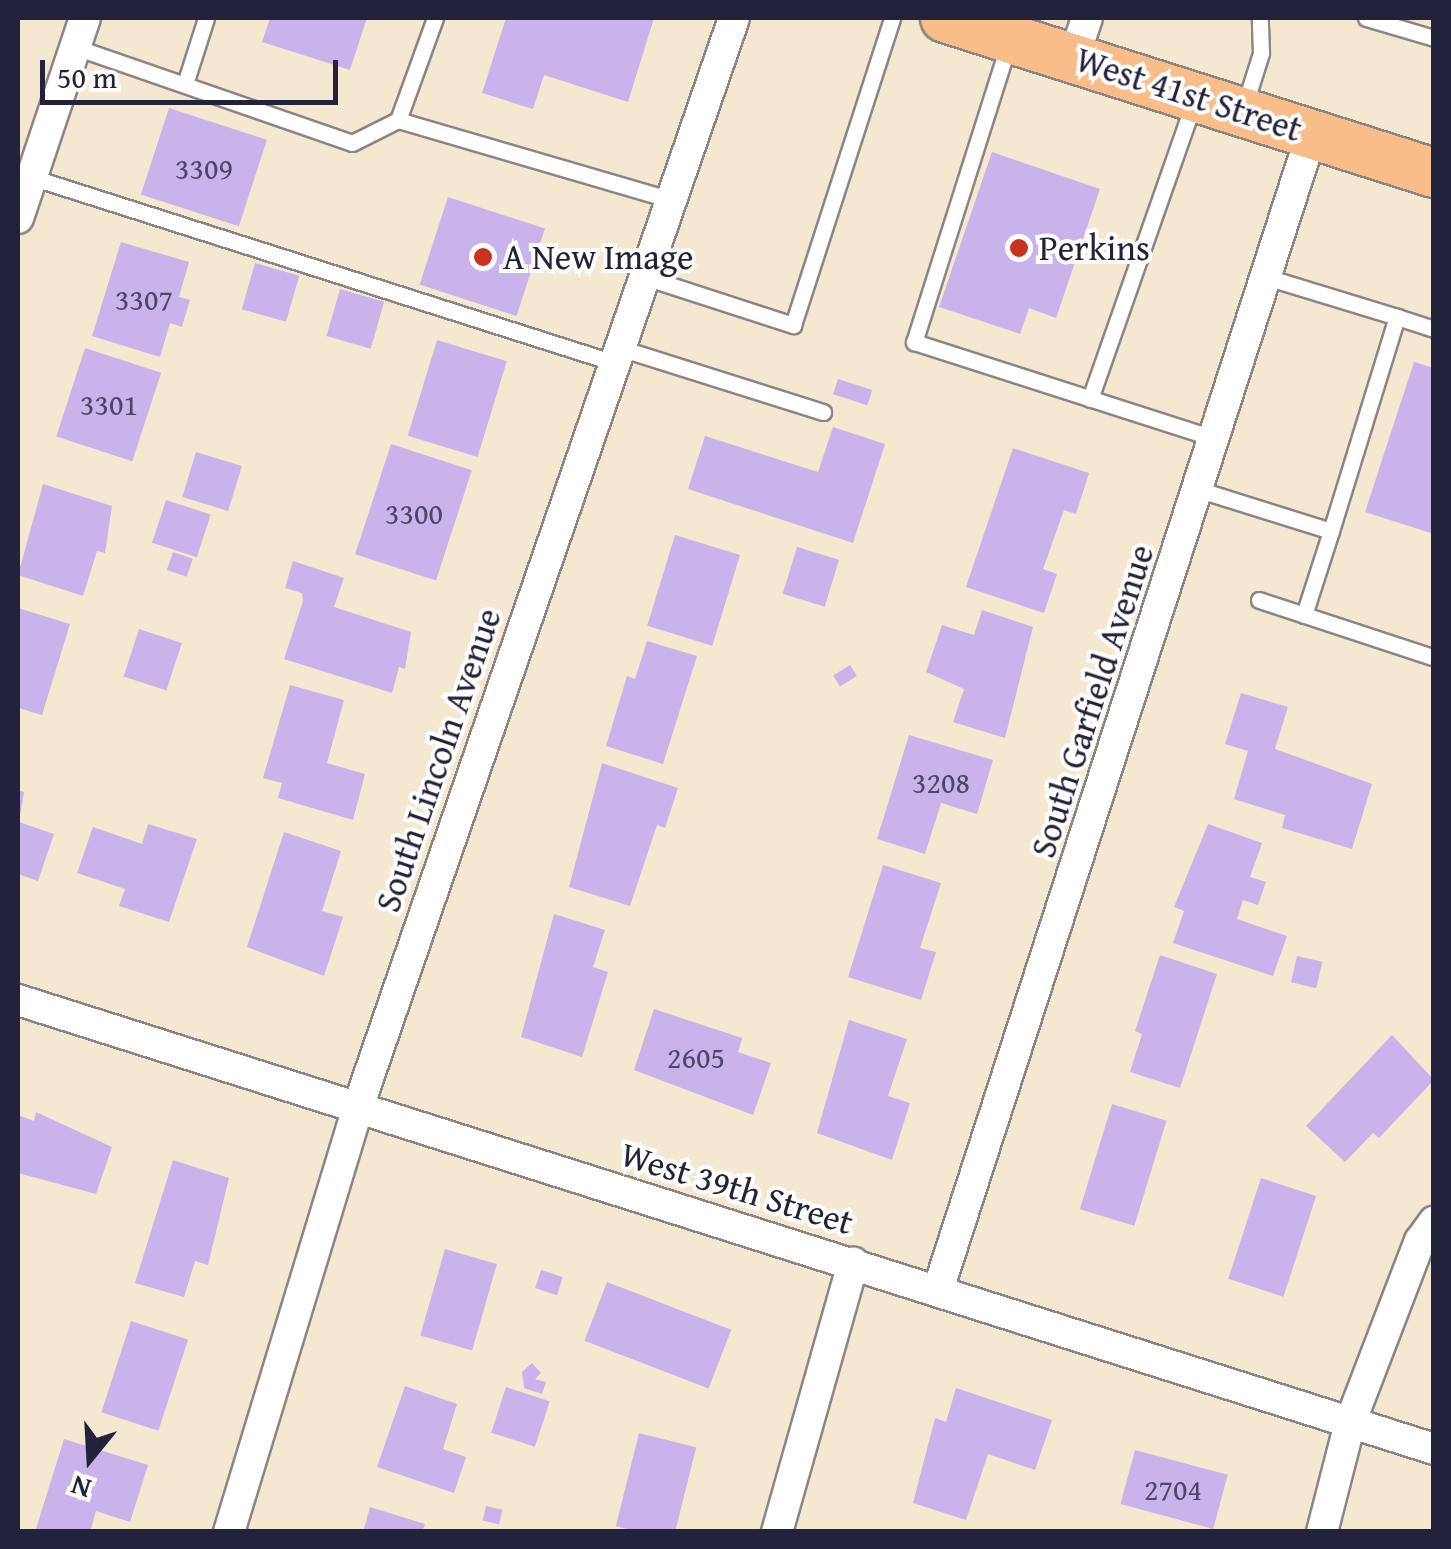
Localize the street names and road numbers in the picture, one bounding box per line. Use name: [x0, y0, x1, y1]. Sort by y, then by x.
street label: West 41st Street: [1071, 38, 1307, 150]
street label: South Garfield Avenue: [1022, 539, 1162, 863]
street label: South Lincoln Avenue: [366, 603, 510, 917]
street label: West 39th Street: [616, 1133, 858, 1243]

